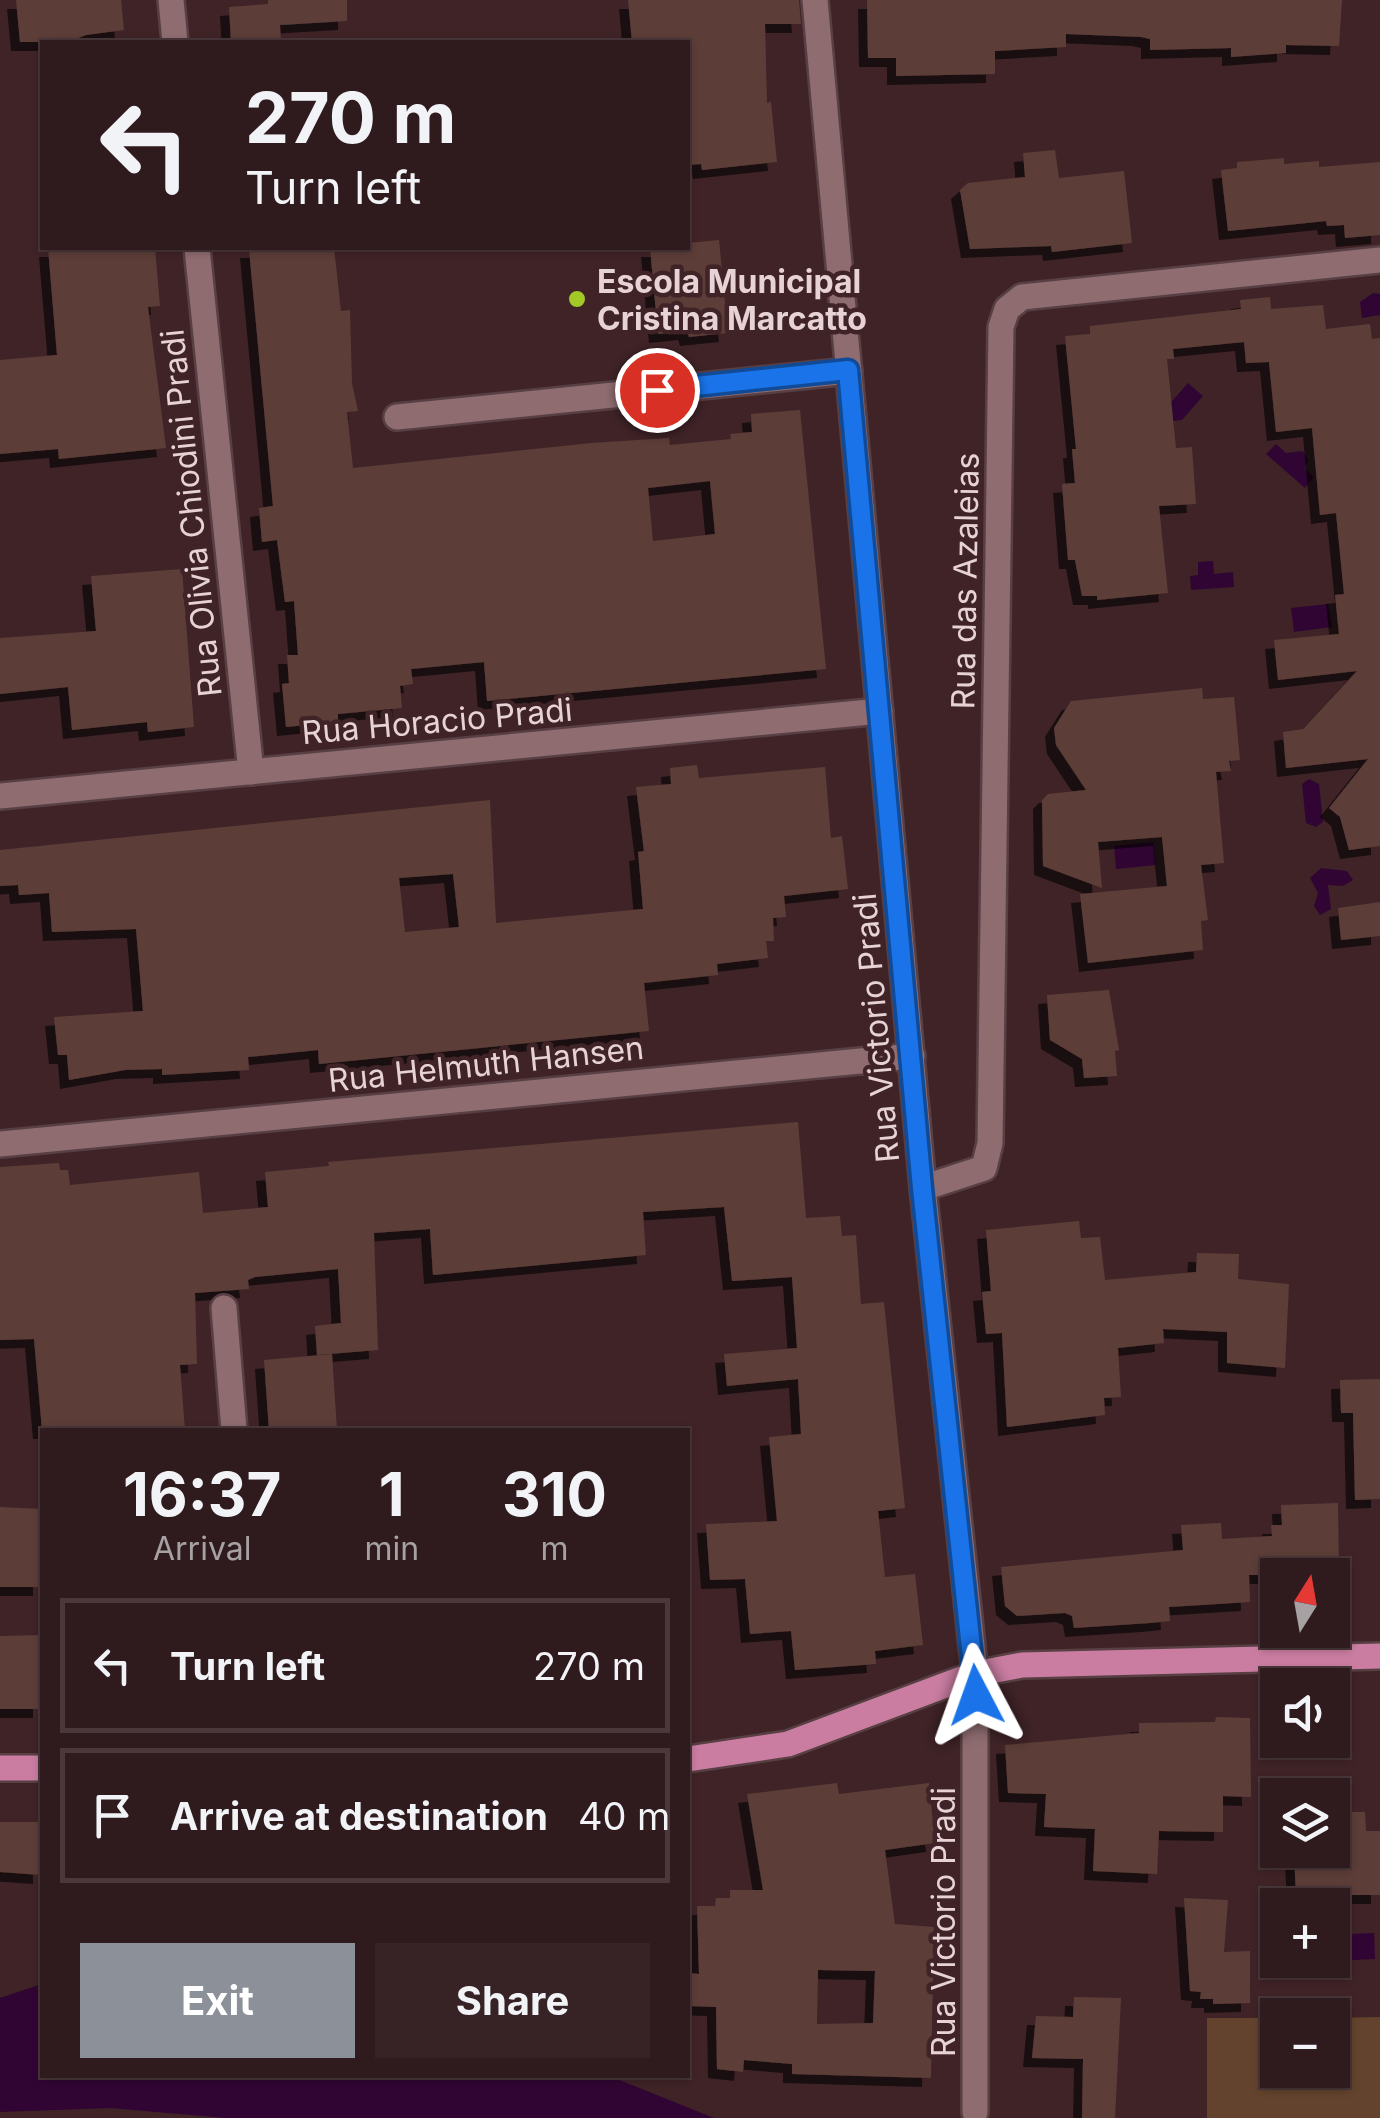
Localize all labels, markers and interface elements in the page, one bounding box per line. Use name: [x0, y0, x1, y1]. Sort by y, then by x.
text: 270 m: [245, 75, 456, 160]
icon: left: [80, 80, 210, 210]
text: Turn left: [245, 160, 421, 215]
place label: Escola Municipal Cristina Marcatto: [597, 262, 867, 338]
marker: Escola Municipal Cristina Marcatto: [566, 288, 588, 310]
street label: Rua Olivia Chiodini Pradi: [152, 327, 230, 699]
pin: [615, 348, 700, 433]
icon: arrive: [630, 363, 685, 418]
street label: Rua das Azaleias: [943, 452, 987, 710]
street label: Rua Horacio Pradi: [300, 690, 574, 752]
street label: Rua Victorio Pradi: [845, 892, 907, 1164]
street label: Rua Helmuth Hansen: [326, 1028, 646, 1100]
text: 16:37: [123, 1458, 281, 1530]
text: 1: [379, 1458, 405, 1530]
text: 310: [502, 1458, 607, 1530]
text: Arrival: [153, 1529, 251, 1568]
text: min: [364, 1529, 419, 1568]
text: m: [541, 1529, 569, 1568]
north arrow: [1260, 1558, 1350, 1648]
map controls: [1260, 1558, 1350, 2088]
icon: left: [85, 1638, 140, 1693]
text: Turn left: [170, 1643, 325, 1689]
text: 270 m: [533, 1643, 645, 1689]
position arrow: [924, 1643, 1028, 1747]
button: sound: [1260, 1668, 1350, 1758]
button: layers: [1260, 1778, 1350, 1868]
street label: Rua Victorio Pradi: [924, 1787, 963, 2057]
icon: arrive: [85, 1788, 140, 1843]
text: Arrive at destination: [170, 1793, 548, 1839]
text: 40 m: [578, 1793, 670, 1839]
button: +: [1260, 1888, 1350, 1978]
button: Exit: [80, 1943, 355, 2058]
button: Share: [375, 1943, 650, 2058]
button: −: [1260, 1998, 1350, 2088]

